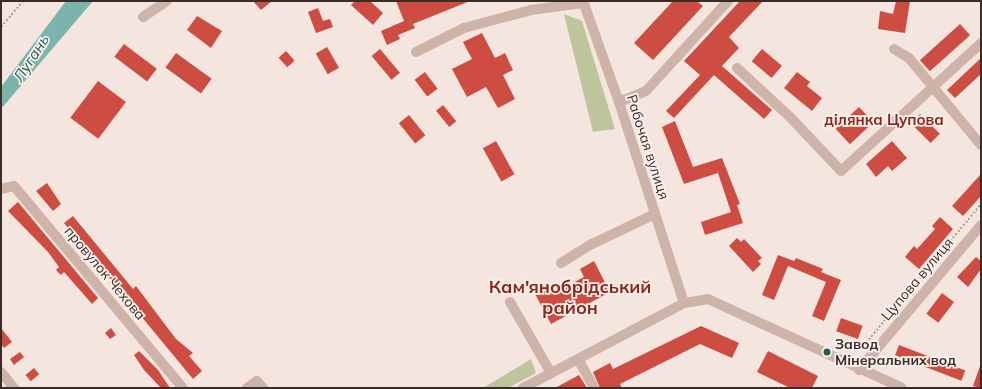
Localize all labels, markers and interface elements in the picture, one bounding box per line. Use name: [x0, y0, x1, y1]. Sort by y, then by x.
water label: Лугань: [9, 31, 53, 85]
street label: Рабочая вулиця: [623, 92, 673, 202]
district label: ділянка Цупова: [824, 111, 944, 129]
street label: провулок Чехова: [61, 223, 149, 323]
street label: Цупова вулиця: [878, 234, 956, 324]
district label: Кам'янобрідський район: [489, 277, 651, 320]
place label: Завод Мінеральних вод: [835, 336, 956, 368]
marker: Завод Мінеральних вод: [822, 347, 832, 357]

